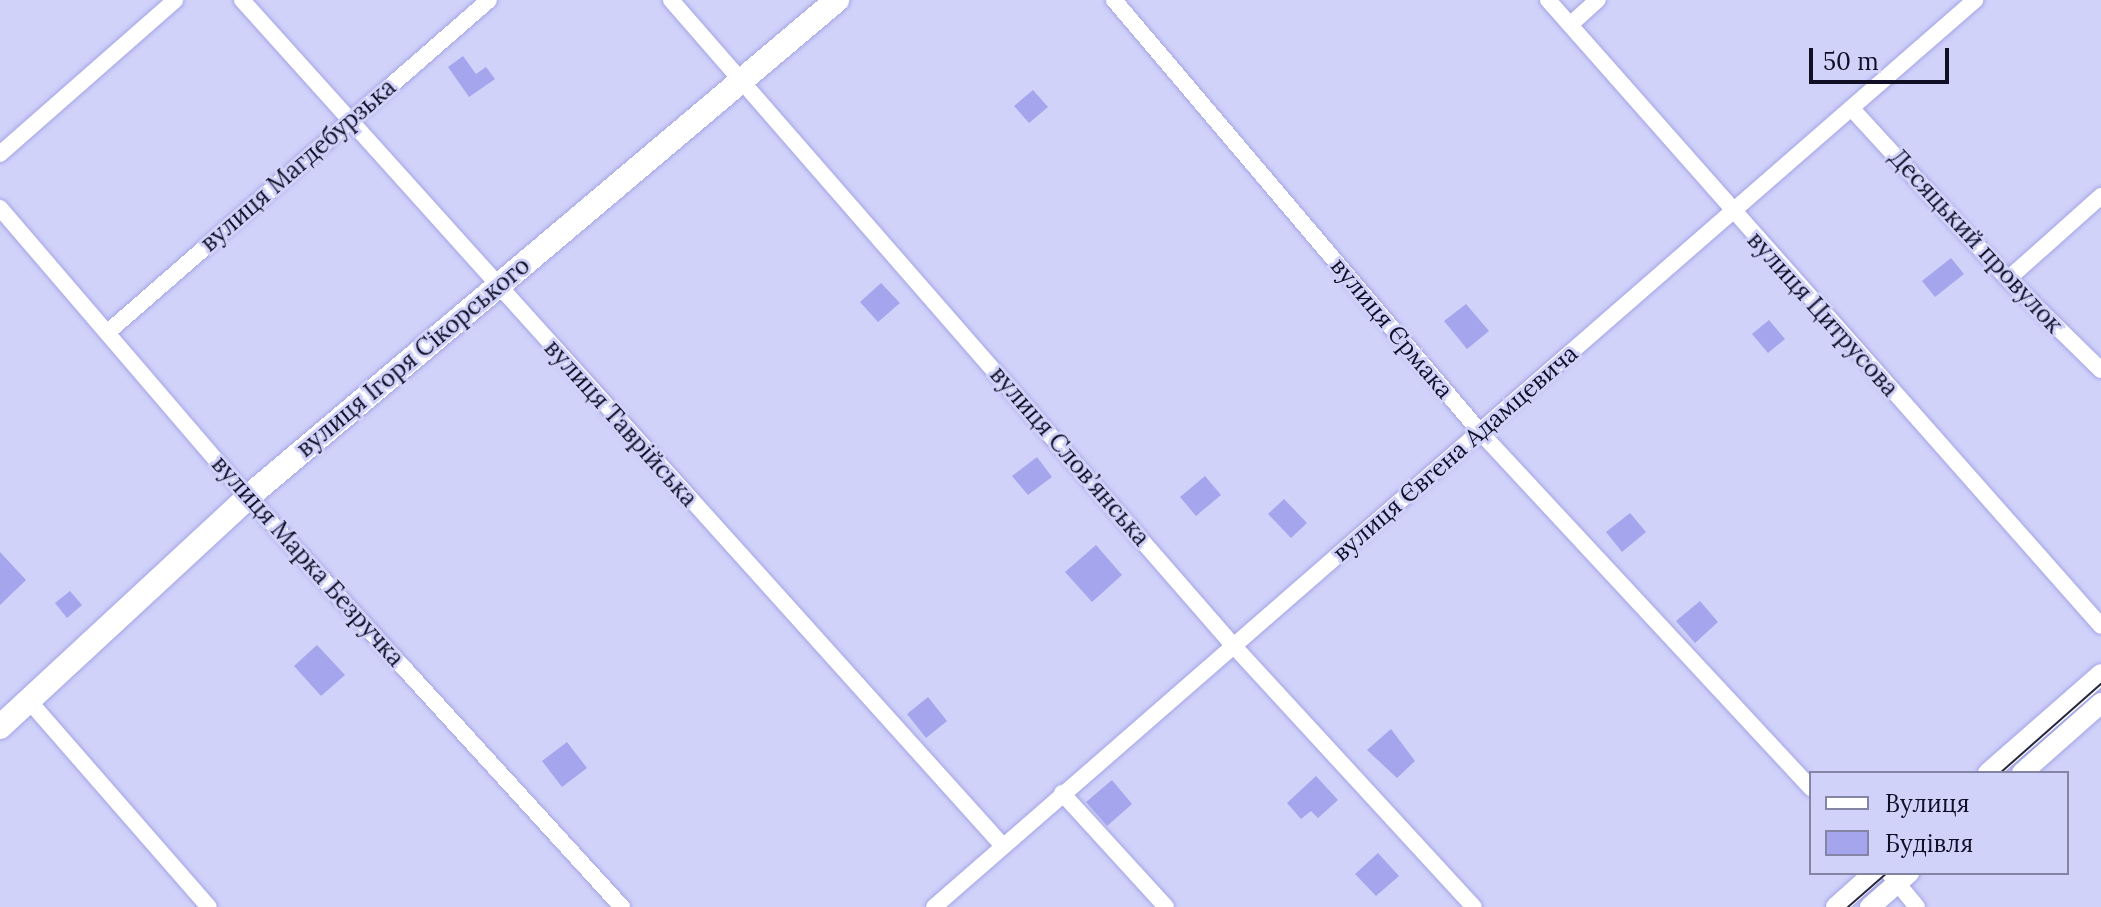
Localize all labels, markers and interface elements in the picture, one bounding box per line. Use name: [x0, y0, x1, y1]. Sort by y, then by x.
scale bar: [1813, 32, 1953, 82]
text: 50 m: [1823, 46, 1879, 77]
street label: вулиця Магдебурзька: [195, 72, 401, 258]
street label: Десяцький провулок: [1883, 143, 2069, 339]
street label: вулиця Цитрусова: [1742, 226, 1904, 402]
street label: вулиця Ігоря Сікорського: [291, 251, 535, 463]
street label: вулиця Єрмака: [1325, 252, 1459, 404]
street label: вулиця Таврійська: [539, 334, 703, 512]
street label: вулиця Євгена Адамцевича: [1327, 339, 1583, 567]
street label: вулиця Слов’янська: [984, 360, 1156, 552]
street label: вулиця Марка Безручка: [206, 450, 410, 672]
legend: [1809, 771, 2069, 875]
text: Вулиця: [1885, 788, 1970, 819]
text: Будівля: [1885, 828, 1973, 859]

